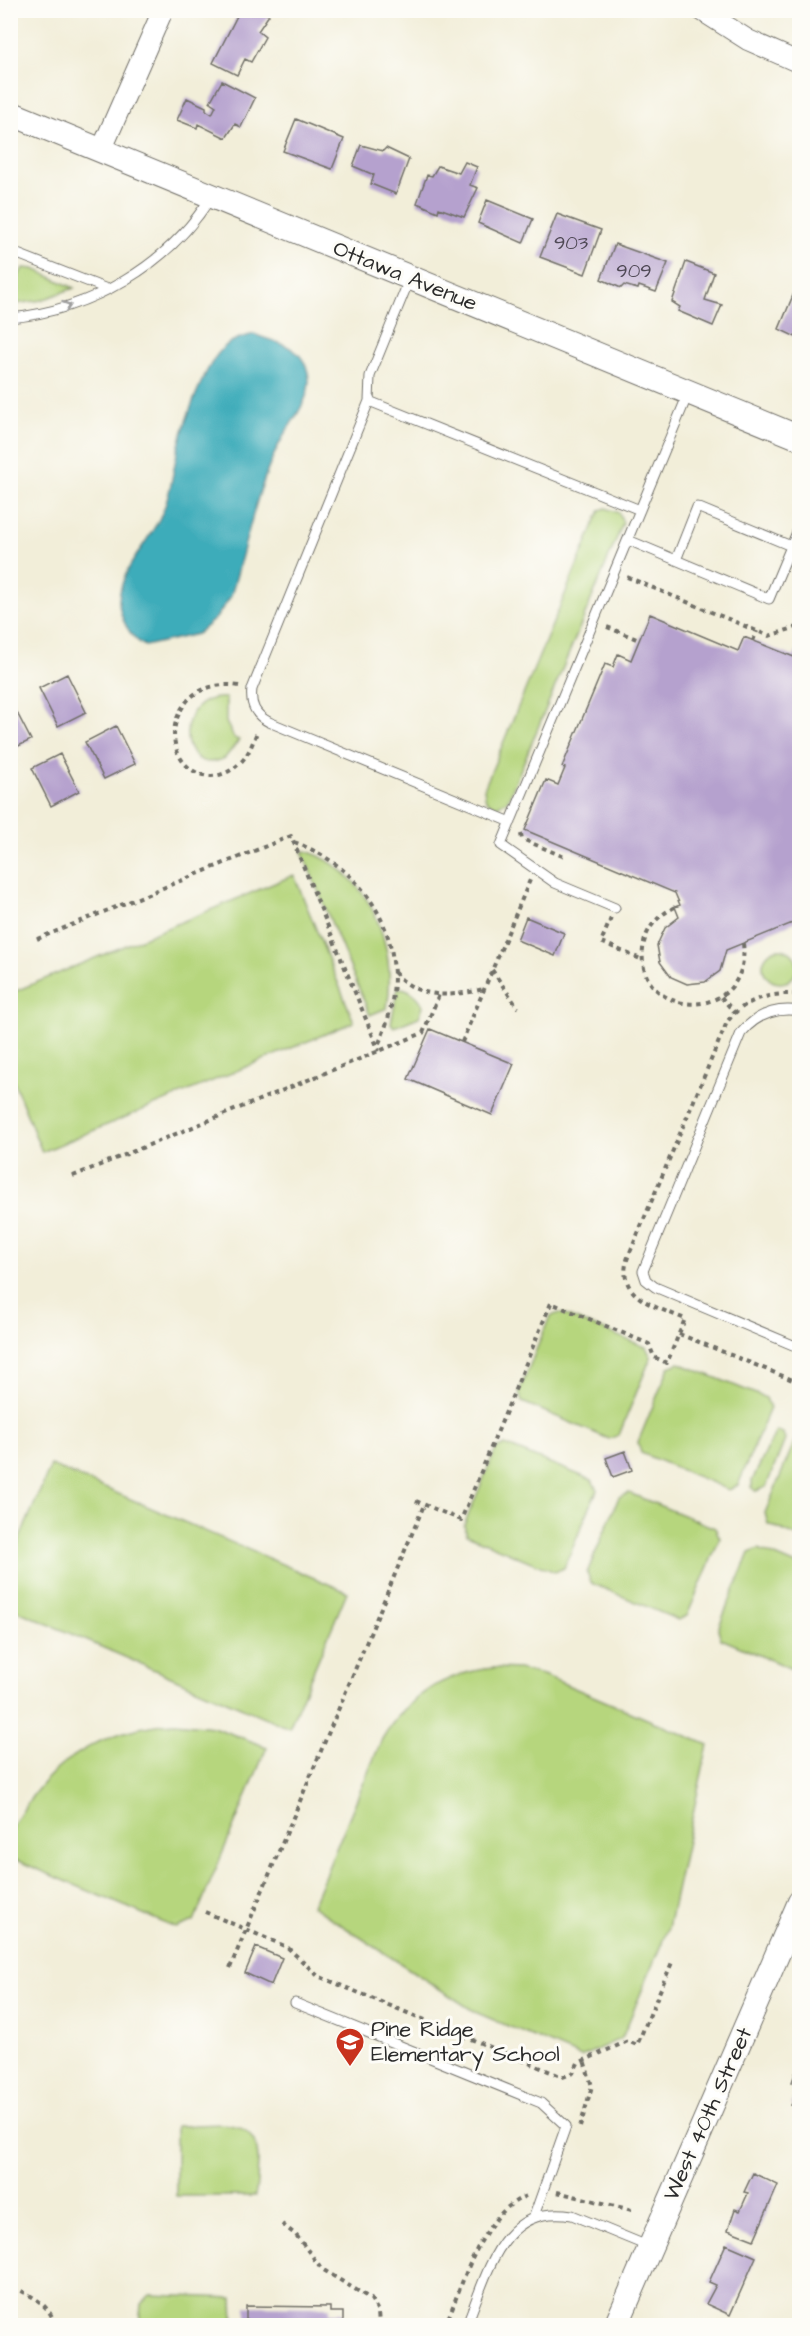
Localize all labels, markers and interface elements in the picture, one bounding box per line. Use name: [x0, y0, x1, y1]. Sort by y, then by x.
house number: 903: [554, 229, 588, 257]
street label: Ottawa Avenue: [328, 233, 482, 319]
house number: 909: [616, 257, 652, 285]
one-way arrow: [62, 300, 72, 313]
place label: Pine Ridge Elementary School: [371, 2014, 560, 2071]
street label: West 40th Street: [656, 2022, 760, 2206]
school or university icon: Pine Ridge Elementary School: [334, 2026, 366, 2068]

